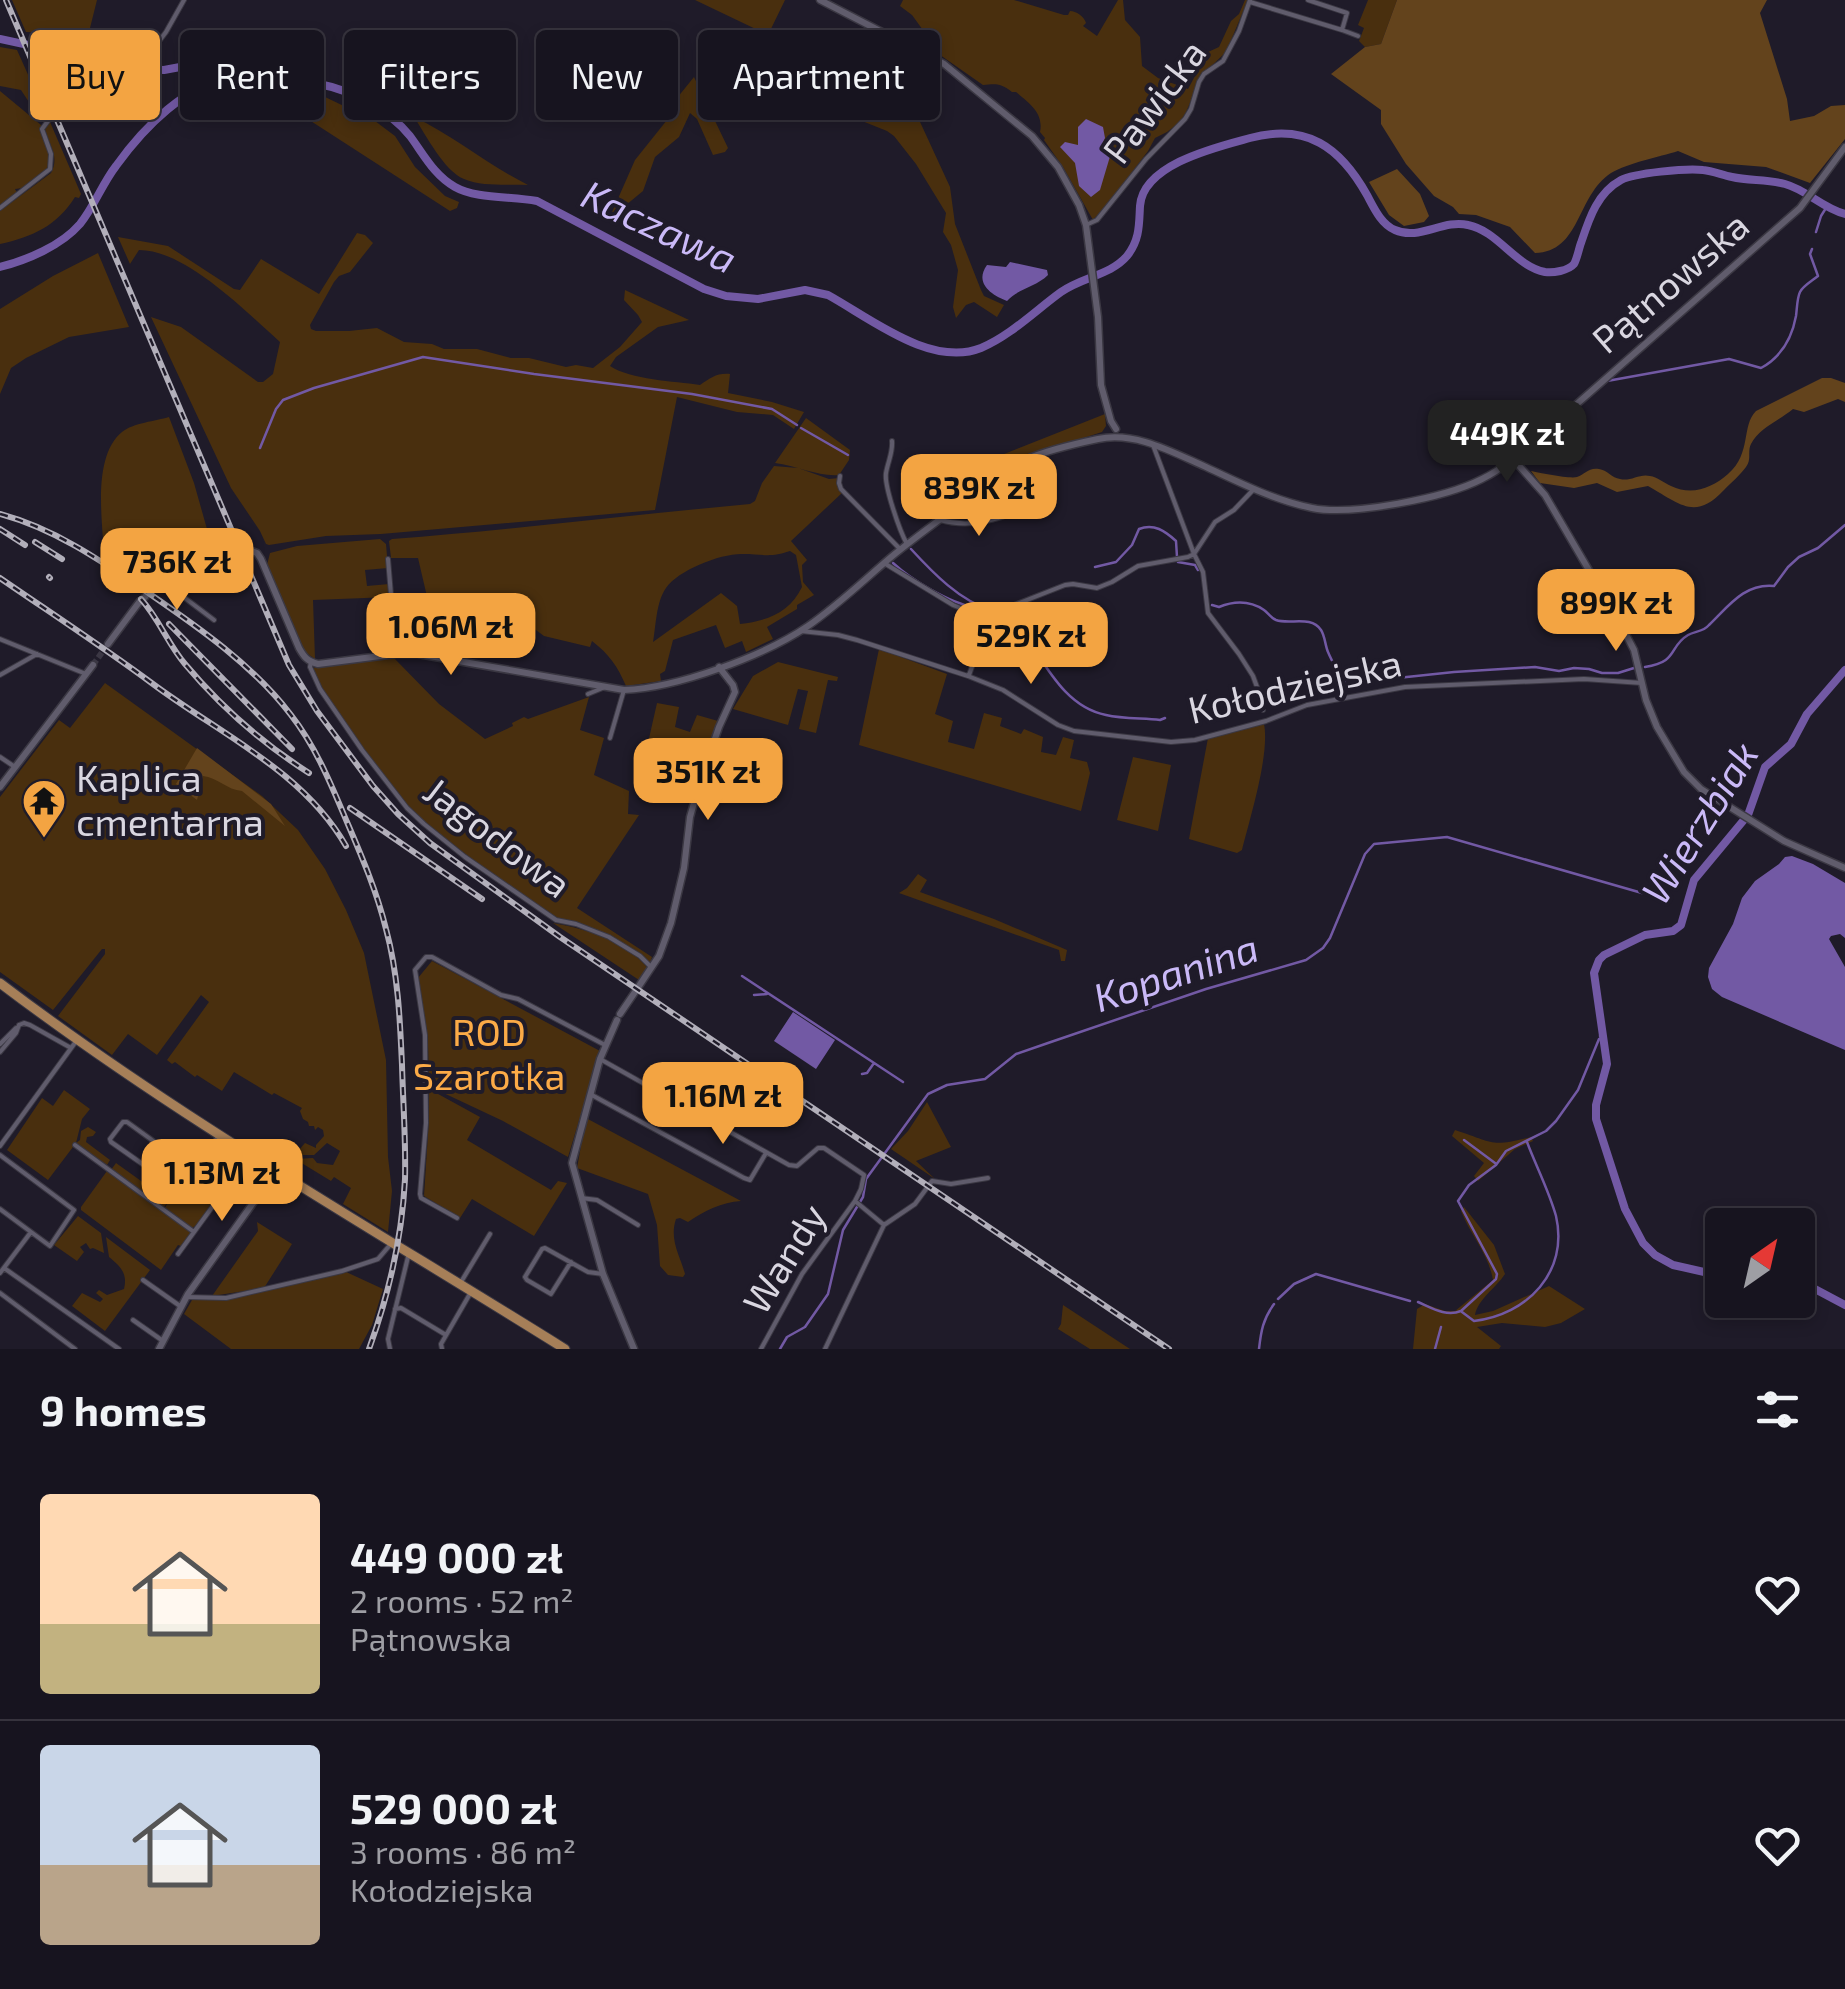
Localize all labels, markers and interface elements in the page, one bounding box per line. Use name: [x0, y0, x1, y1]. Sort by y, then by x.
chip: Buy: [30, 30, 160, 120]
chip: Rent: [180, 30, 324, 120]
chip: Filters: [344, 30, 516, 120]
chip: New: [536, 30, 678, 120]
chip: Apartment: [698, 30, 940, 120]
street label: Pawicka: [1092, 30, 1215, 172]
water label: Kaczawa: [575, 168, 745, 282]
street label: Pątnowska: [1582, 201, 1757, 362]
pin: 449K zł: [1415, 400, 1599, 485]
text: 449K zł: [1450, 413, 1564, 451]
pin: 839K zł: [887, 454, 1071, 539]
text: 839K zł: [923, 467, 1035, 505]
pin: 736K zł: [85, 528, 269, 613]
text: 736K zł: [122, 541, 232, 579]
pin: 899K zł: [1524, 569, 1708, 654]
text: 899K zł: [1560, 582, 1672, 620]
pin: 1.06M zł: [348, 593, 554, 678]
pin: 529K zł: [939, 602, 1123, 687]
text: 1.06M zł: [388, 606, 514, 644]
text: 529K zł: [976, 615, 1086, 653]
street label: Kołodziejska: [1183, 638, 1406, 732]
water label: Wierzbiak: [1630, 732, 1767, 912]
pin: 351K zł: [616, 738, 800, 823]
text: 351K zł: [656, 751, 760, 789]
place label: Kaplica cmentarna: [76, 754, 264, 844]
street label: Jagodowa: [416, 766, 581, 906]
temple icon: Kaplica cmentarna: [21, 778, 67, 839]
water label: Kopanina: [1087, 922, 1264, 1020]
park label: ROD Szarotka: [413, 1008, 565, 1098]
pin: 1.16M zł: [620, 1062, 826, 1147]
text: 1.16M zł: [664, 1075, 782, 1113]
pin: 1.13M zł: [119, 1139, 325, 1224]
text: 1.13M zł: [164, 1152, 280, 1190]
street label: Wandy: [732, 1195, 835, 1321]
north arrow: [1705, 1208, 1815, 1318]
map controls: [1705, 1208, 1815, 1318]
icon: filters: [1750, 1382, 1805, 1437]
text: 9 homes: [40, 1384, 207, 1434]
text: 449 000 zł: [350, 1531, 563, 1581]
icon: home: [120, 1534, 240, 1654]
icon: heart: [1750, 1567, 1805, 1622]
text: 2 rooms · 52 m²: [350, 1581, 574, 1619]
text: Pątnowska: [350, 1619, 512, 1657]
text: 529 000 zł: [350, 1782, 557, 1832]
icon: home: [120, 1785, 240, 1905]
icon: heart: [1750, 1818, 1805, 1873]
text: 3 rooms · 86 m²: [350, 1832, 576, 1870]
text: Kołodziejska: [350, 1870, 533, 1908]

